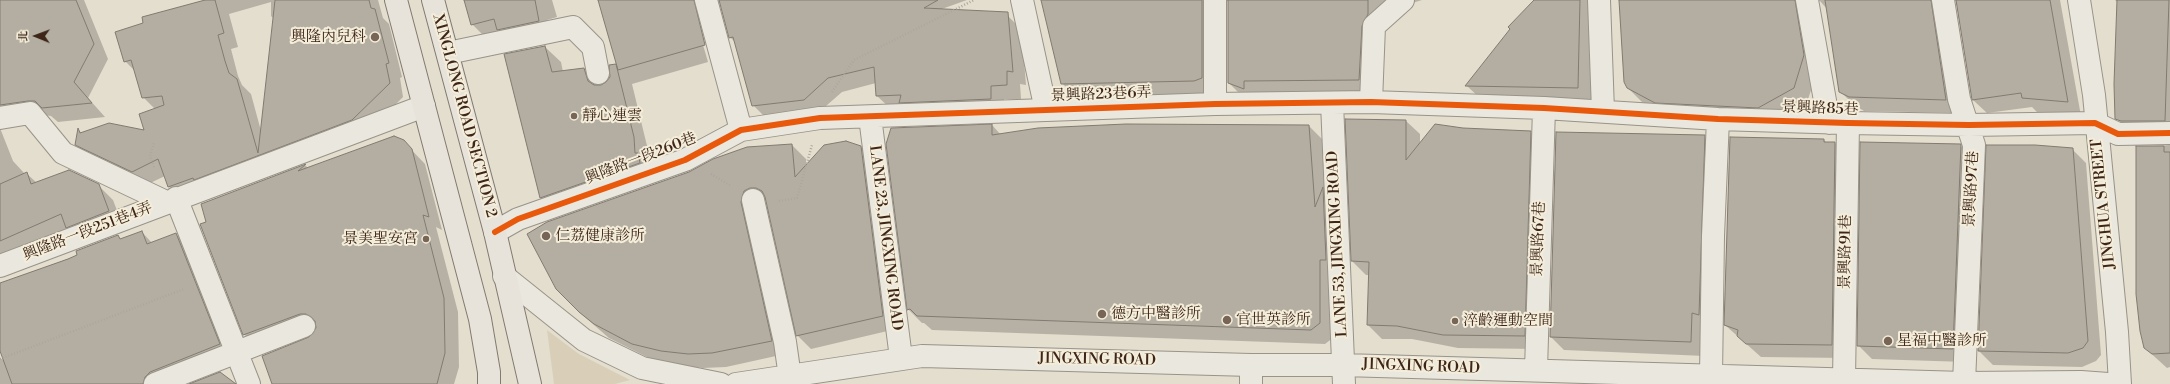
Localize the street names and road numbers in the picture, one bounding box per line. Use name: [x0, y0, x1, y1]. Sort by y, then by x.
street label: XINGLONG ROAD SECTION 2: [428, 12, 500, 220]
street label: 景興路23巷6弄: [1050, 84, 1152, 106]
street label: 景興路85巷: [1781, 99, 1859, 119]
street label: 興隆路一段260巷: [583, 130, 699, 188]
street label: JINGHUA STREET: [2088, 138, 2120, 270]
street label: LANE 23, JINGXING ROAD: [865, 144, 905, 332]
street label: LANE 53, JINGXING ROAD: [1324, 150, 1352, 338]
street label: 景興路97巷: [1961, 150, 1983, 228]
street label: 興隆路一段251巷4弄: [21, 199, 155, 265]
street label: 景興路67巷: [1529, 201, 1549, 277]
street label: 景興路91巷: [1836, 214, 1856, 290]
street label: JINGXING ROAD: [1038, 350, 1156, 370]
street label: JINGXING ROAD: [1362, 356, 1480, 378]

